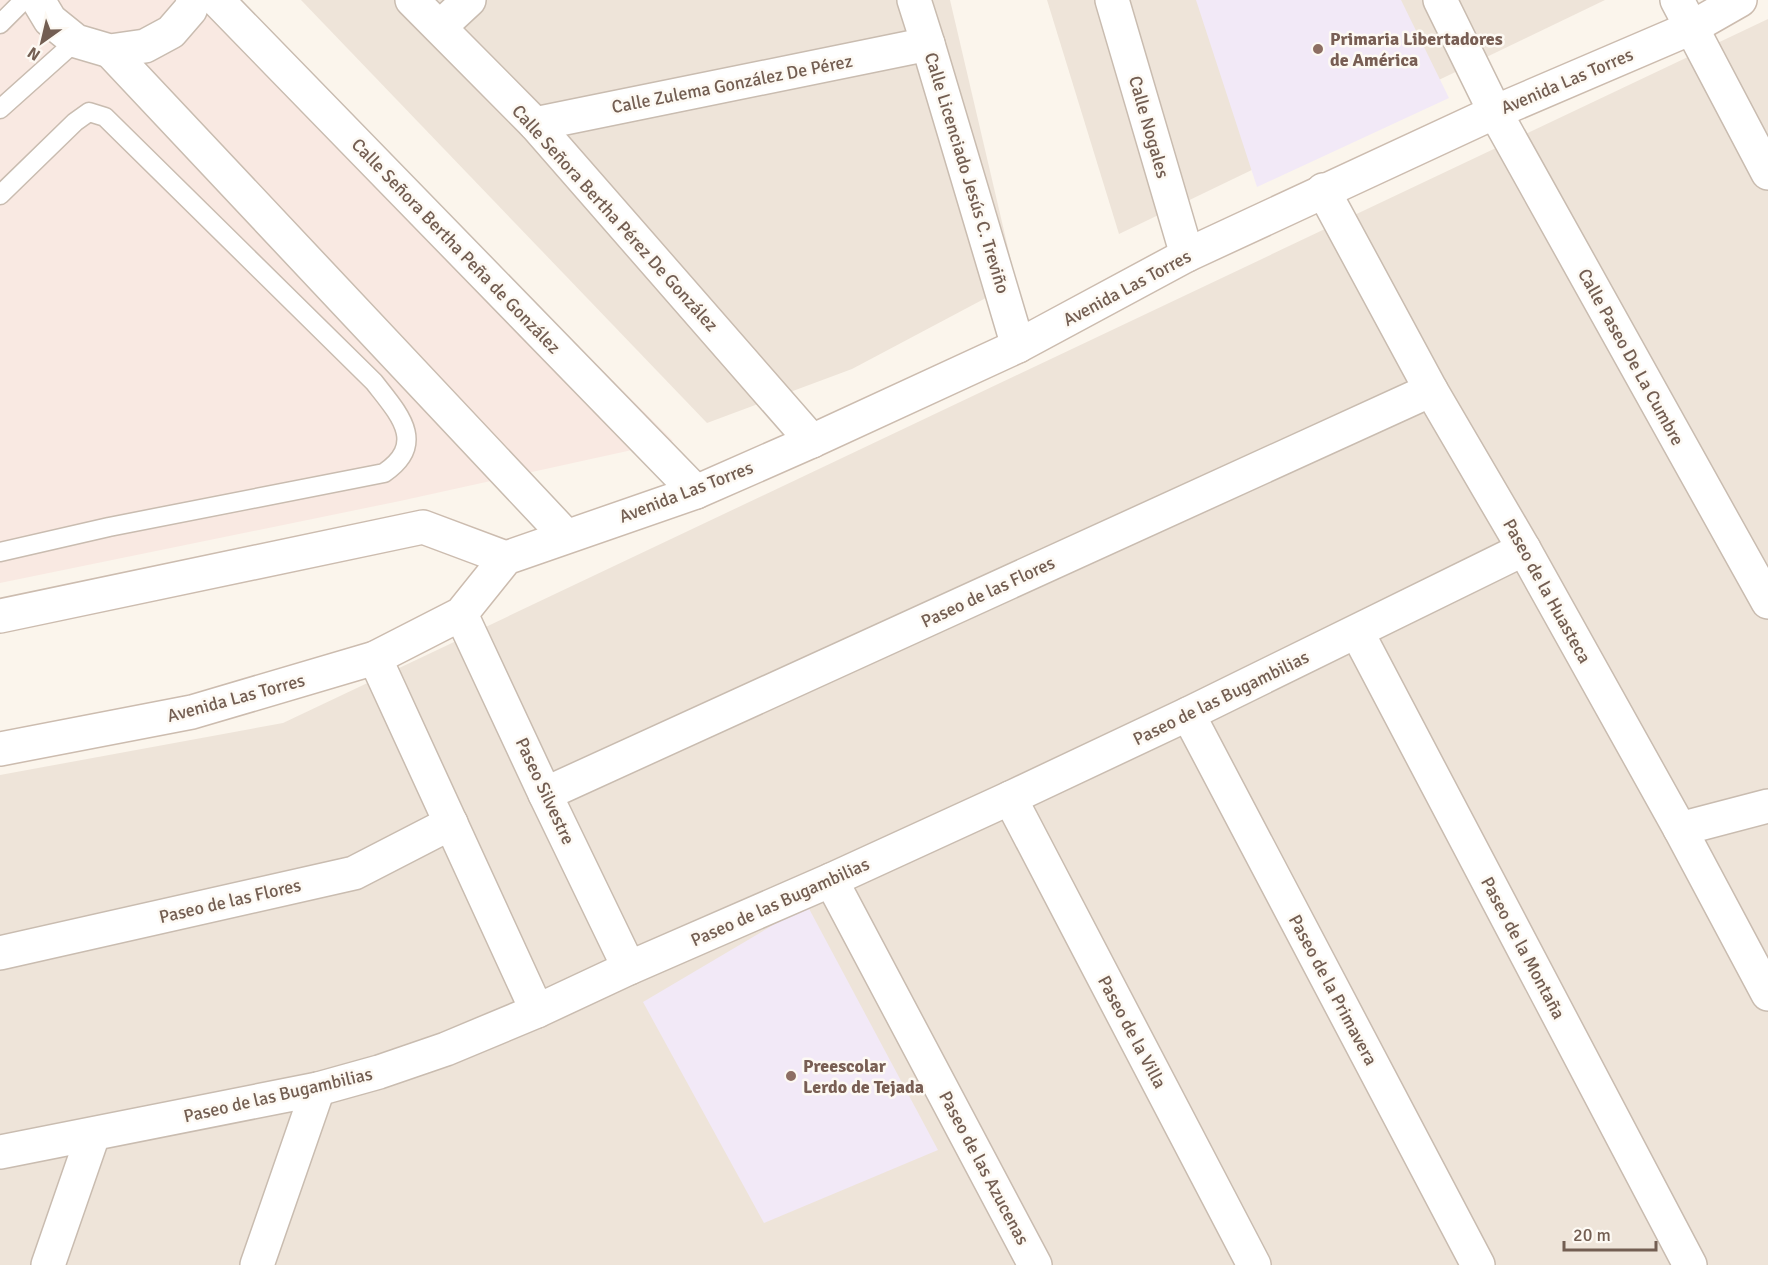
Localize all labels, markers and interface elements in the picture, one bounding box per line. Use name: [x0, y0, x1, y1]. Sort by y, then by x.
north arrow: [12, 12, 72, 72]
place label: Primaria Libertadores de América: [1330, 28, 1503, 71]
text: N: [24, 42, 44, 65]
marker: Primaria Libertadores de América: [1311, 42, 1325, 56]
street label: Avenida Las Torres: [1497, 43, 1637, 119]
street label: Calle Zulema González De Pérez: [610, 50, 854, 118]
street label: Calle Licenciado Jesús C. Treviño: [920, 50, 1014, 296]
street label: Calle Nogales: [1124, 73, 1174, 181]
street label: Calle Señora Bertha Pérez De González: [507, 100, 723, 336]
street label: Calle Señora Bertha Peña de González: [347, 134, 565, 358]
street label: Avenida Las Torres: [1059, 245, 1195, 331]
street label: Calle Paseo De La Cumbre: [1573, 265, 1689, 449]
street label: Avenida Las Torres: [616, 456, 756, 528]
street label: Paseo de la Huasteca: [1498, 515, 1596, 667]
street label: Paseo de las Flores: [918, 551, 1058, 633]
street label: Paseo de las Bugambilias: [1129, 646, 1313, 750]
street label: Avenida Las Torres: [165, 669, 307, 727]
street label: Paseo Silvestre: [511, 734, 579, 848]
street label: Paseo de las Bugambilias: [687, 853, 873, 951]
street label: Paseo de la Montaña: [1476, 873, 1570, 1023]
street label: Paseo de las Flores: [157, 874, 303, 928]
street label: Paseo de la Primavera: [1284, 911, 1382, 1069]
street label: Paseo de la Villa: [1093, 972, 1171, 1092]
place label: Preescolar Lerdo de Tejada: [803, 1055, 924, 1098]
street label: Paseo de las Bugambilias: [181, 1063, 375, 1127]
marker: Preescolar Lerdo de Tejada: [784, 1069, 798, 1083]
street label: Paseo de las Azucenas: [934, 1087, 1034, 1249]
scale bar: [1564, 1214, 1656, 1252]
text: 20 m: [1573, 1224, 1611, 1246]

